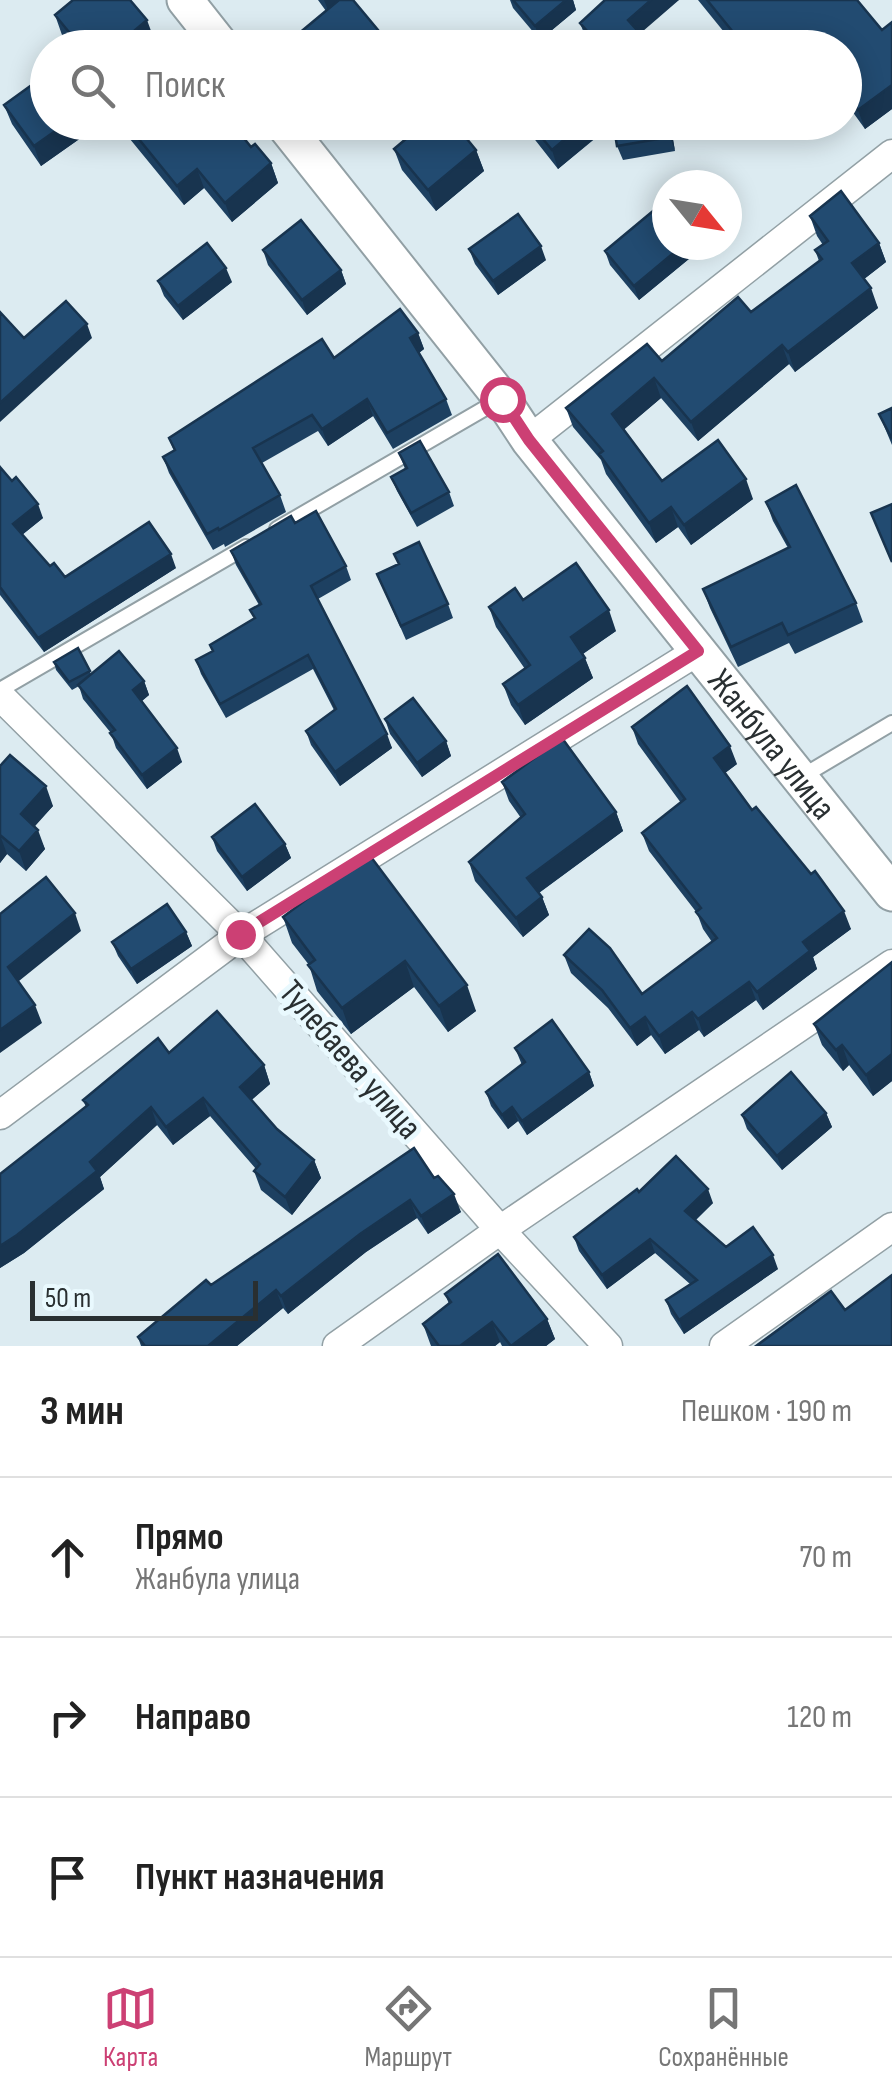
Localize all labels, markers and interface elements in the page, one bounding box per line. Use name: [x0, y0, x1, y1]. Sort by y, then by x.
search box: [30, 30, 862, 140]
icon: search: [65, 58, 120, 113]
text: Поиск: [145, 63, 225, 108]
north arrow: [652, 170, 742, 260]
route start: [480, 377, 526, 423]
street label: Жанбула улица: [698, 661, 844, 829]
route end: [218, 912, 264, 958]
street label: Тулебаева улица: [269, 972, 431, 1148]
scale bar: [30, 1276, 258, 1320]
text: 50 m: [45, 1282, 91, 1315]
text: 3 мин: [40, 1386, 124, 1437]
text: Пешком · 190 m: [681, 1392, 852, 1431]
text: Прямо: [135, 1515, 224, 1560]
icon: ahead: [40, 1530, 95, 1585]
text: 70 m: [799, 1538, 852, 1577]
text: Жанбула улица: [135, 1560, 300, 1599]
icon: right: [40, 1690, 95, 1745]
text: Направо: [135, 1695, 251, 1740]
text: 120 m: [787, 1698, 852, 1737]
icon: arrive: [40, 1850, 95, 1905]
text: Пункт назначения: [135, 1855, 384, 1900]
tab: Карта: [103, 1981, 158, 2074]
tab: Маршрут: [364, 1981, 452, 2074]
tab: Сохранённые: [658, 1981, 789, 2074]

